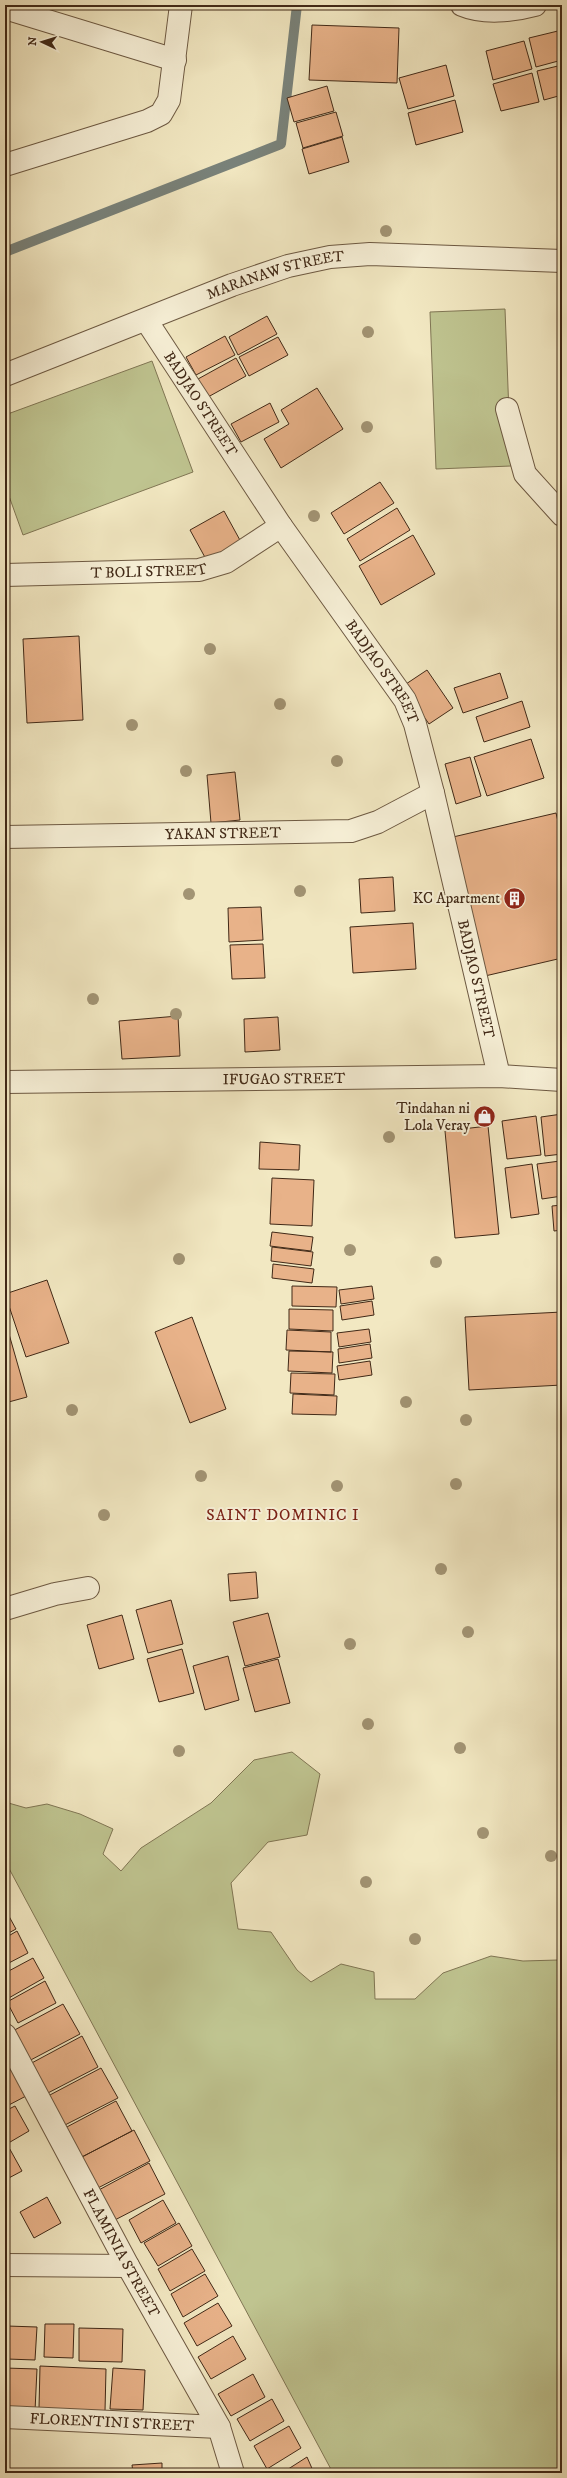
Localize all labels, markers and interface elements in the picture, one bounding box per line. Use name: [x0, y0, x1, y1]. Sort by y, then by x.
north arrow: [22, 22, 62, 62]
text: N: [26, 36, 40, 46]
street label: MARANAW STREET: [204, 246, 345, 304]
street label: BADJAO STREET: [160, 348, 242, 460]
street label: T BOLI STREET: [90, 558, 210, 582]
street label: BADJAO STREET: [341, 616, 423, 727]
street label: YAKAN STREET: [165, 823, 282, 844]
building icon: KC Apartment: [502, 885, 528, 911]
place label: KC Apartment: [413, 889, 500, 908]
street label: BADJAO STREET: [453, 918, 499, 1040]
street label: IFUGAO STREET: [223, 1068, 346, 1089]
place label: Tindahan ni Lola Veray: [396, 1099, 471, 1135]
shop icon: Tindahan ni Lola Veray: [472, 1104, 498, 1130]
district label: SAINT DOMINIC I: [206, 1505, 360, 1525]
street label: FLAMINIA STREET: [79, 2186, 164, 2321]
street label: FLORENTINI STREET: [29, 2409, 195, 2435]

